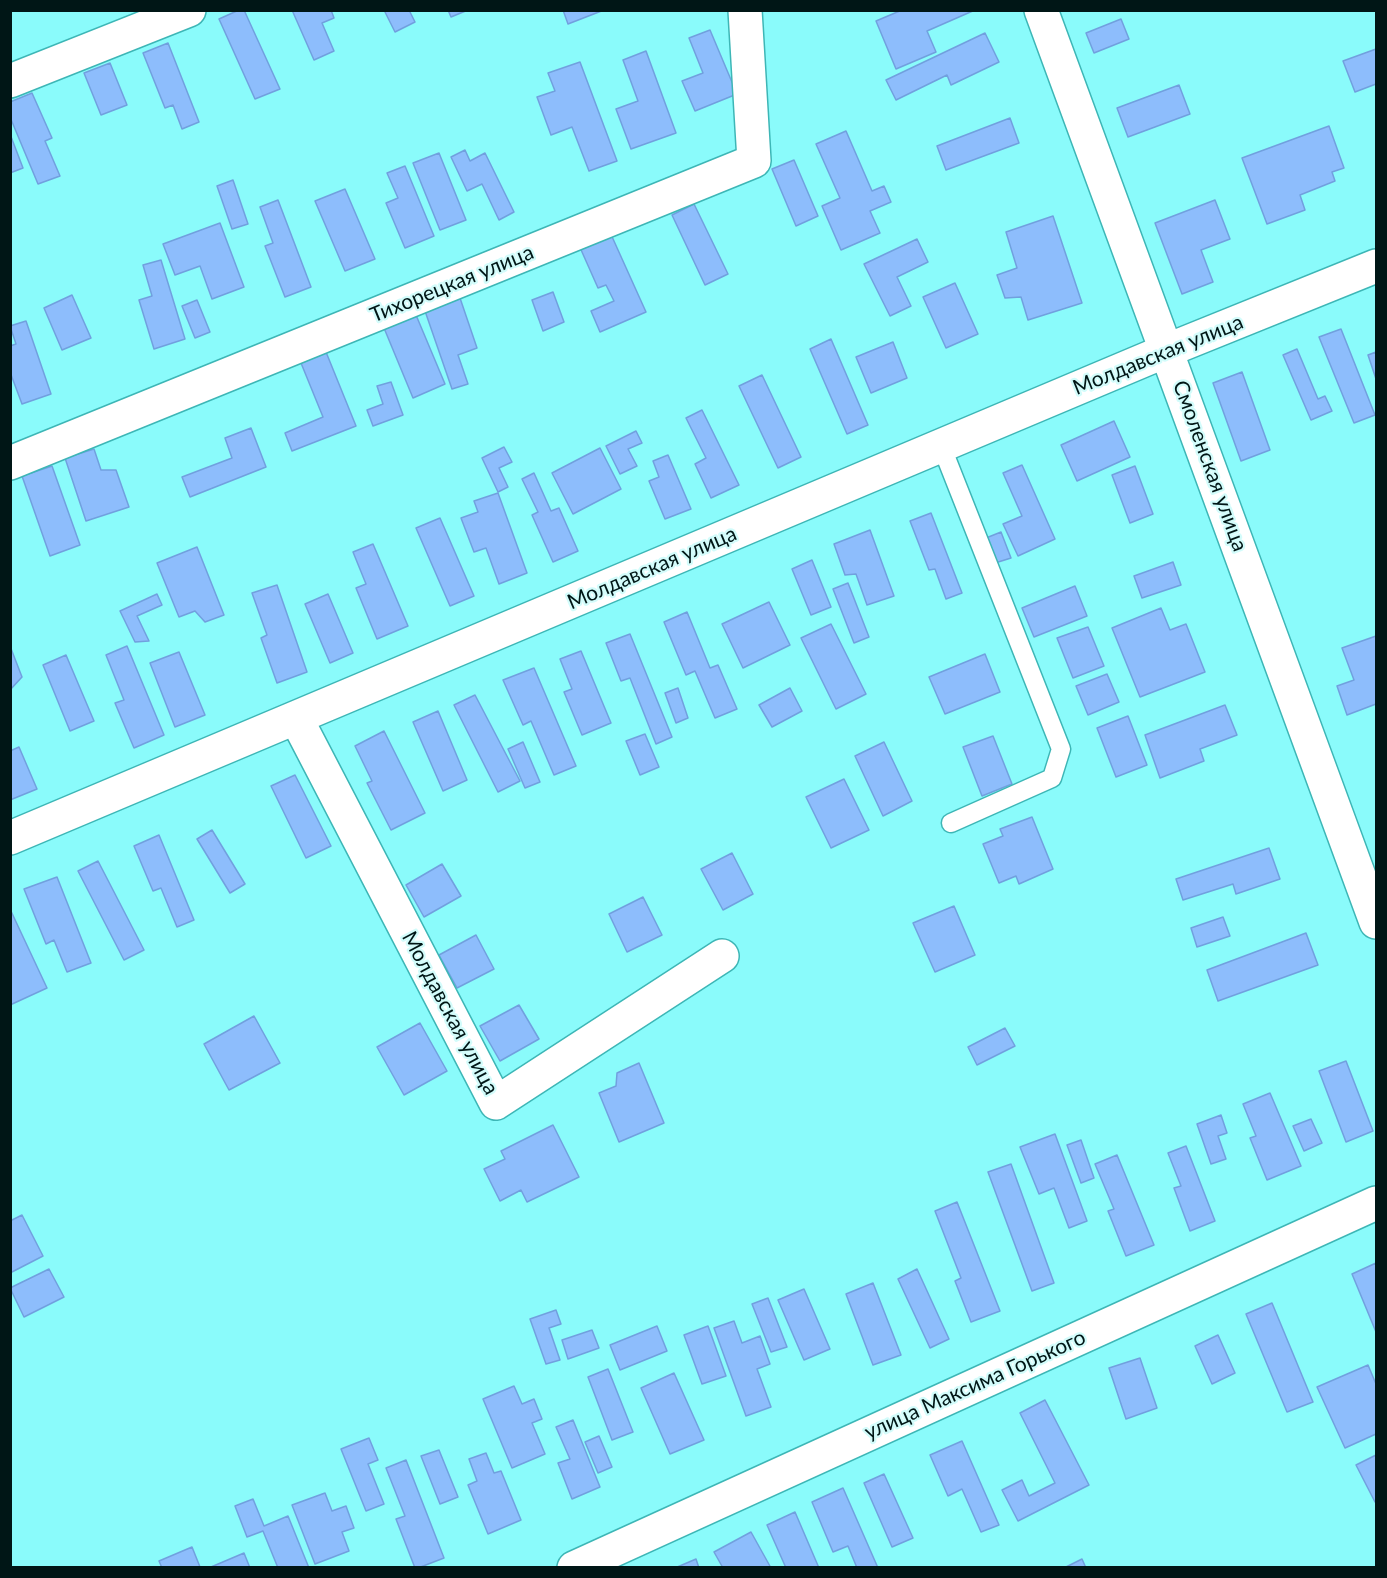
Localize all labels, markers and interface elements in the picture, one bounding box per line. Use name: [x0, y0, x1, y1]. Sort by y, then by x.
street label: Тихорецкая улица: [367, 240, 537, 328]
street label: Молдавская улица: [1069, 309, 1247, 401]
street label: Смоленская улица: [1167, 377, 1253, 555]
street label: Молдавская улица: [564, 521, 740, 615]
street label: Молдавская улица: [396, 927, 504, 1099]
street label: улица Максима Горького: [861, 1325, 1089, 1445]

